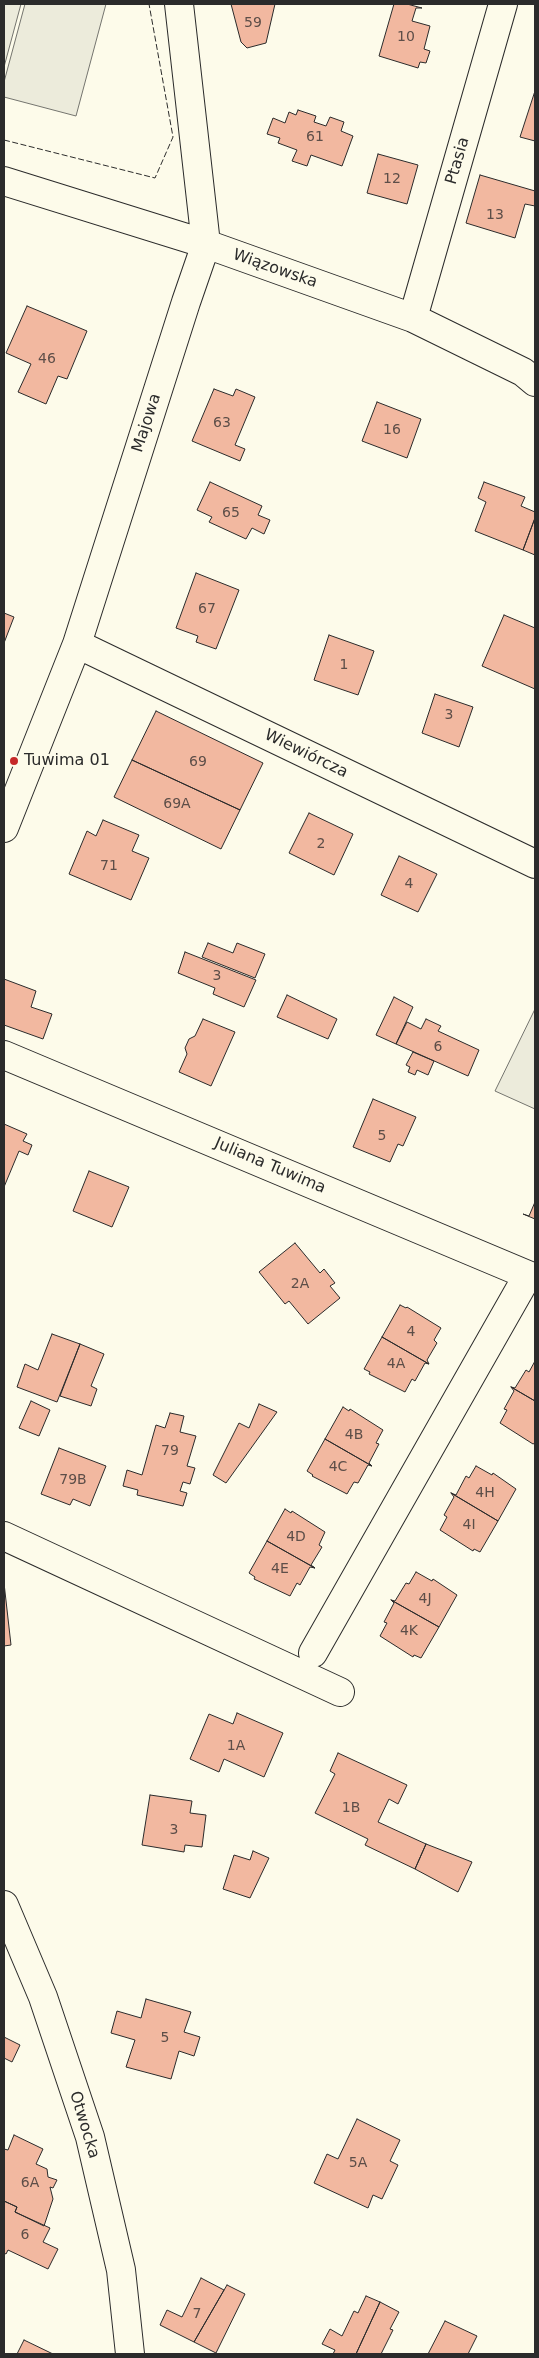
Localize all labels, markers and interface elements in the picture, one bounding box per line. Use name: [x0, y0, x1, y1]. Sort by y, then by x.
house number: 59: [244, 15, 262, 31]
house number: 10: [397, 29, 415, 45]
house number: 61: [306, 129, 324, 145]
street label: Ptasia: [442, 135, 474, 187]
house number: 12: [383, 171, 401, 187]
house number: 13: [486, 207, 504, 223]
street label: Wiązowska: [230, 246, 320, 292]
house number: 46: [38, 351, 56, 367]
street label: Majowa: [128, 391, 166, 455]
house number: 63: [213, 415, 231, 431]
house number: 16: [383, 422, 401, 438]
house number: 65: [222, 505, 240, 521]
house number: 67: [198, 601, 216, 617]
house number: 1: [340, 657, 348, 673]
house number: 3: [445, 707, 453, 723]
street label: Wiewiórcza: [261, 726, 351, 782]
place label: Tuwima 01: [24, 751, 110, 771]
house number: 69: [189, 754, 207, 770]
marker: Tuwima 01: [8, 755, 20, 767]
house number: 69A: [163, 796, 191, 812]
house number: 2: [317, 836, 325, 852]
house number: 71: [100, 858, 118, 874]
house number: 4: [405, 876, 413, 892]
house number: 3: [213, 968, 221, 984]
house number: 6: [434, 1039, 442, 1055]
house number: 5: [378, 1128, 386, 1144]
street label: Juliana Tuwima: [211, 1134, 329, 1198]
house number: 2A: [291, 1276, 309, 1292]
house number: 4: [407, 1324, 415, 1340]
house number: 4A: [387, 1356, 405, 1372]
house number: 4B: [345, 1427, 363, 1443]
house number: 79: [161, 1443, 179, 1459]
house number: 4C: [329, 1459, 347, 1475]
house number: 79B: [59, 1472, 87, 1488]
house number: 4H: [475, 1485, 495, 1501]
house number: 4I: [462, 1517, 476, 1533]
house number: 4D: [286, 1529, 306, 1545]
house number: 4E: [271, 1561, 289, 1577]
house number: 4J: [418, 1591, 432, 1607]
house number: 4K: [400, 1623, 418, 1639]
house number: 1A: [227, 1738, 245, 1754]
house number: 1B: [342, 1800, 360, 1816]
house number: 3: [170, 1822, 178, 1838]
house number: 5: [161, 2030, 169, 2046]
street label: Otwocka: [65, 2089, 103, 2161]
house number: 5A: [349, 2155, 367, 2171]
house number: 6A: [21, 2175, 39, 2191]
house number: 6: [21, 2227, 29, 2243]
house number: 7: [193, 2306, 201, 2322]

